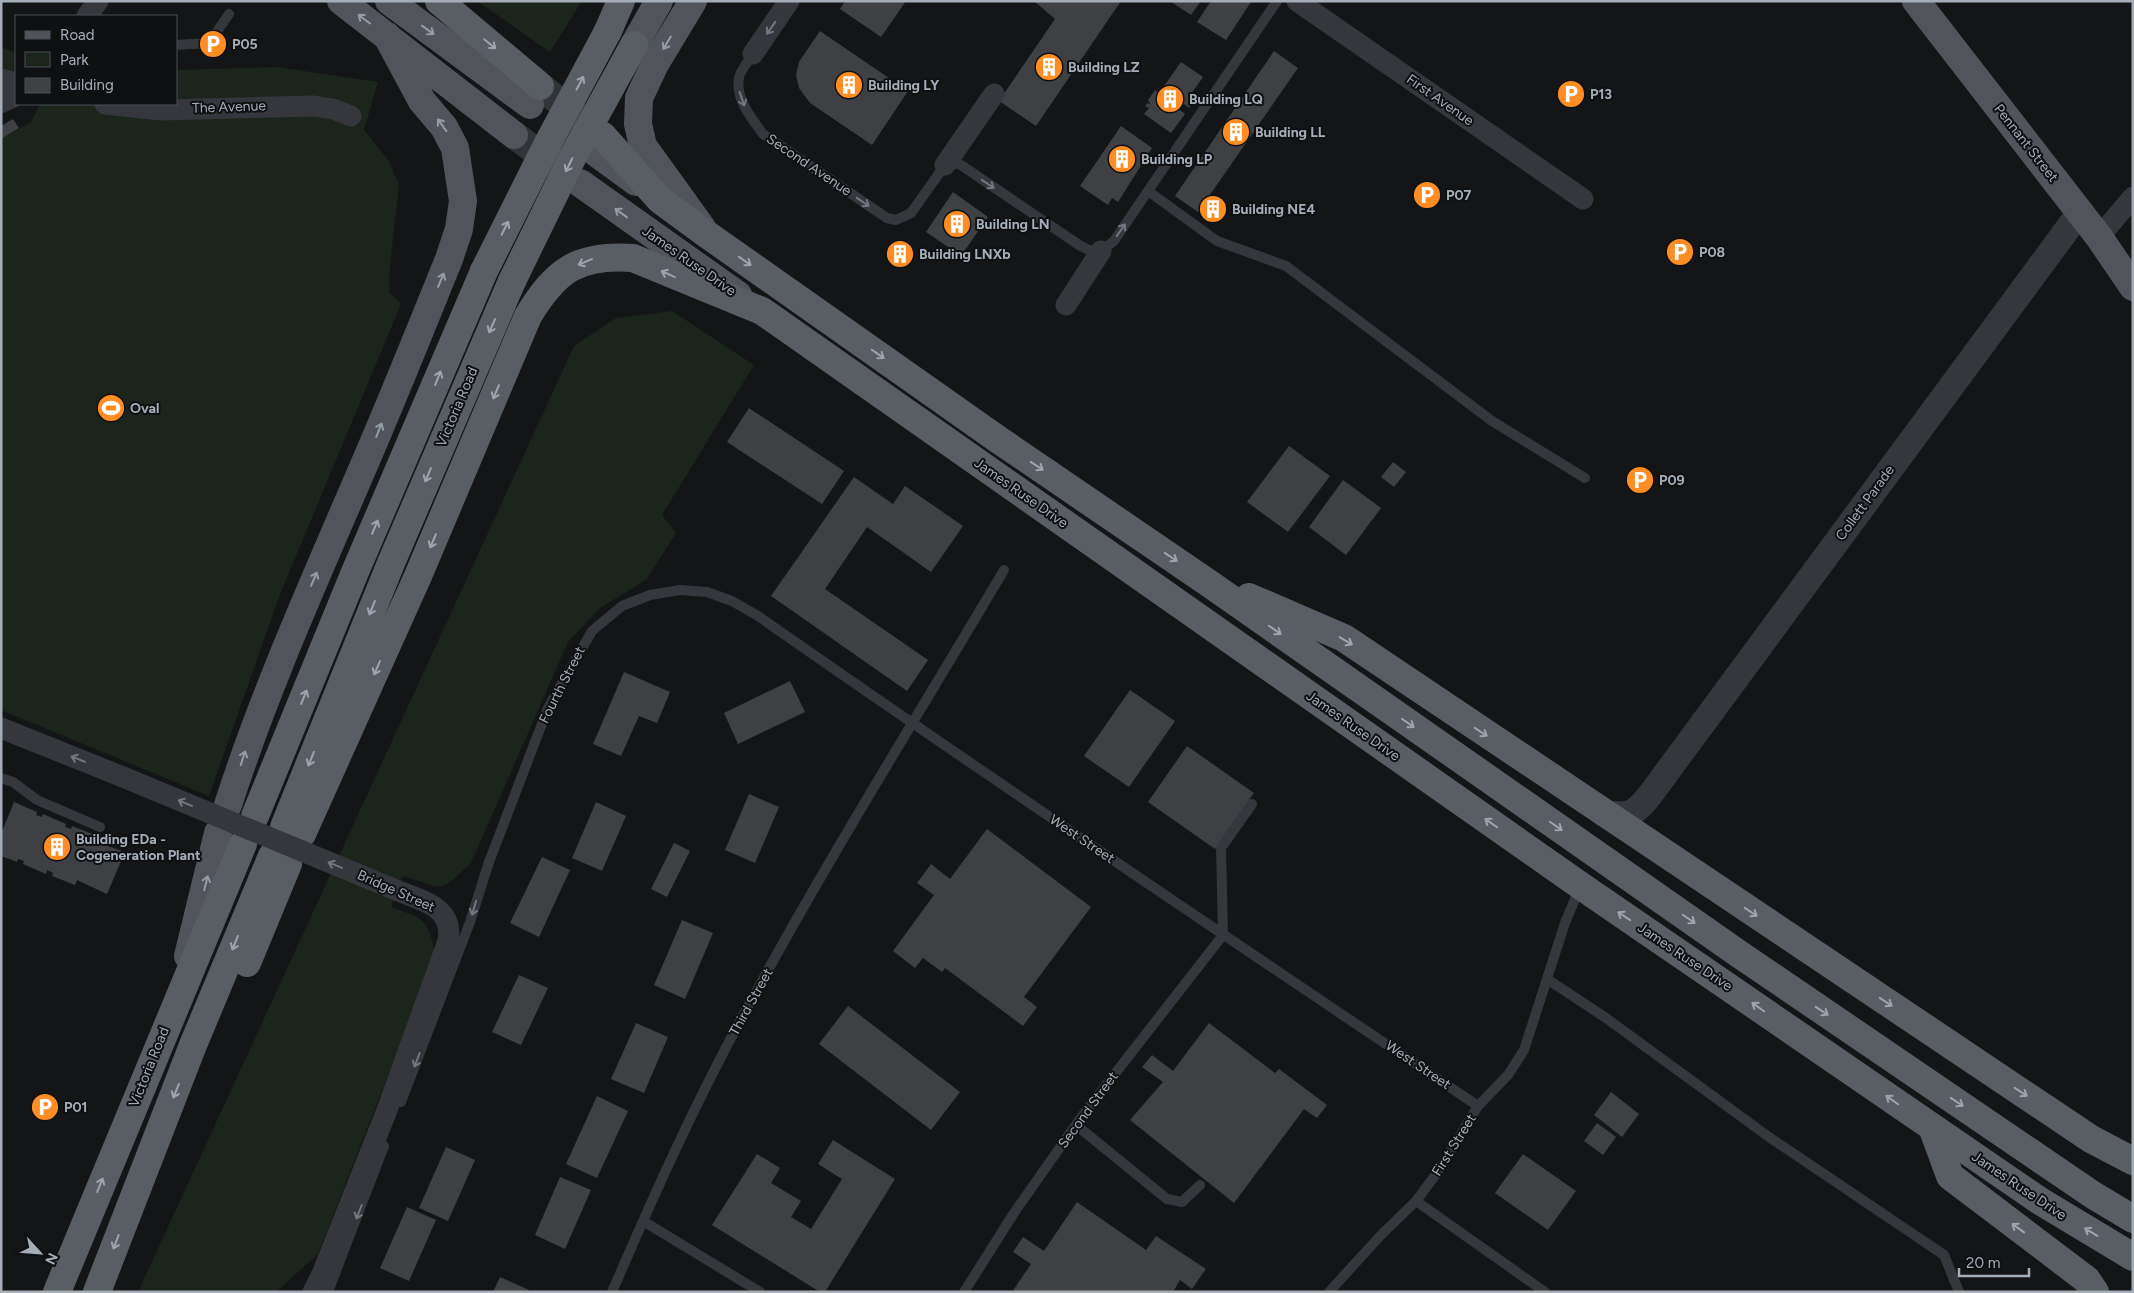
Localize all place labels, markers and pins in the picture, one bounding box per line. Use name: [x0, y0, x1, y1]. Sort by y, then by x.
parking icon: P05: [198, 29, 228, 59]
place label: P05: [232, 36, 258, 53]
building icon: Building LZ: [1034, 52, 1064, 82]
place label: Building LZ: [1068, 59, 1140, 76]
building icon: Building LY: [834, 70, 864, 100]
place label: Building LY: [868, 77, 939, 94]
parking icon: P13: [1556, 79, 1586, 109]
building icon: Building LQ: [1155, 84, 1185, 114]
place label: P13: [1590, 86, 1612, 103]
place label: Building LQ: [1189, 91, 1263, 108]
building icon: Building LL: [1221, 117, 1251, 147]
place label: Building LL: [1255, 124, 1326, 141]
building icon: Building LP: [1107, 144, 1137, 174]
place label: Building LP: [1141, 151, 1213, 168]
parking icon: P07: [1412, 180, 1442, 210]
place label: P07: [1446, 187, 1472, 204]
building icon: Building NE4: [1198, 194, 1228, 224]
place label: Building NE4: [1232, 201, 1315, 218]
building icon: Building LN: [942, 209, 972, 239]
place label: Building LN: [976, 216, 1050, 233]
parking icon: P08: [1665, 237, 1695, 267]
building icon: Building LNXb: [885, 239, 915, 269]
place label: P08: [1699, 244, 1725, 261]
place label: Building LNXb: [919, 246, 1011, 263]
sports icon: Oval: [96, 393, 126, 423]
place label: Oval: [130, 400, 159, 417]
parking icon: P09: [1625, 465, 1655, 495]
place label: P09: [1659, 472, 1685, 489]
place label: Building EDa - Cogeneration Plant: [76, 831, 201, 864]
building icon: Building EDa - Cogeneration Plant: [42, 832, 72, 862]
parking icon: P01: [30, 1092, 60, 1122]
place label: P01: [64, 1099, 87, 1116]

